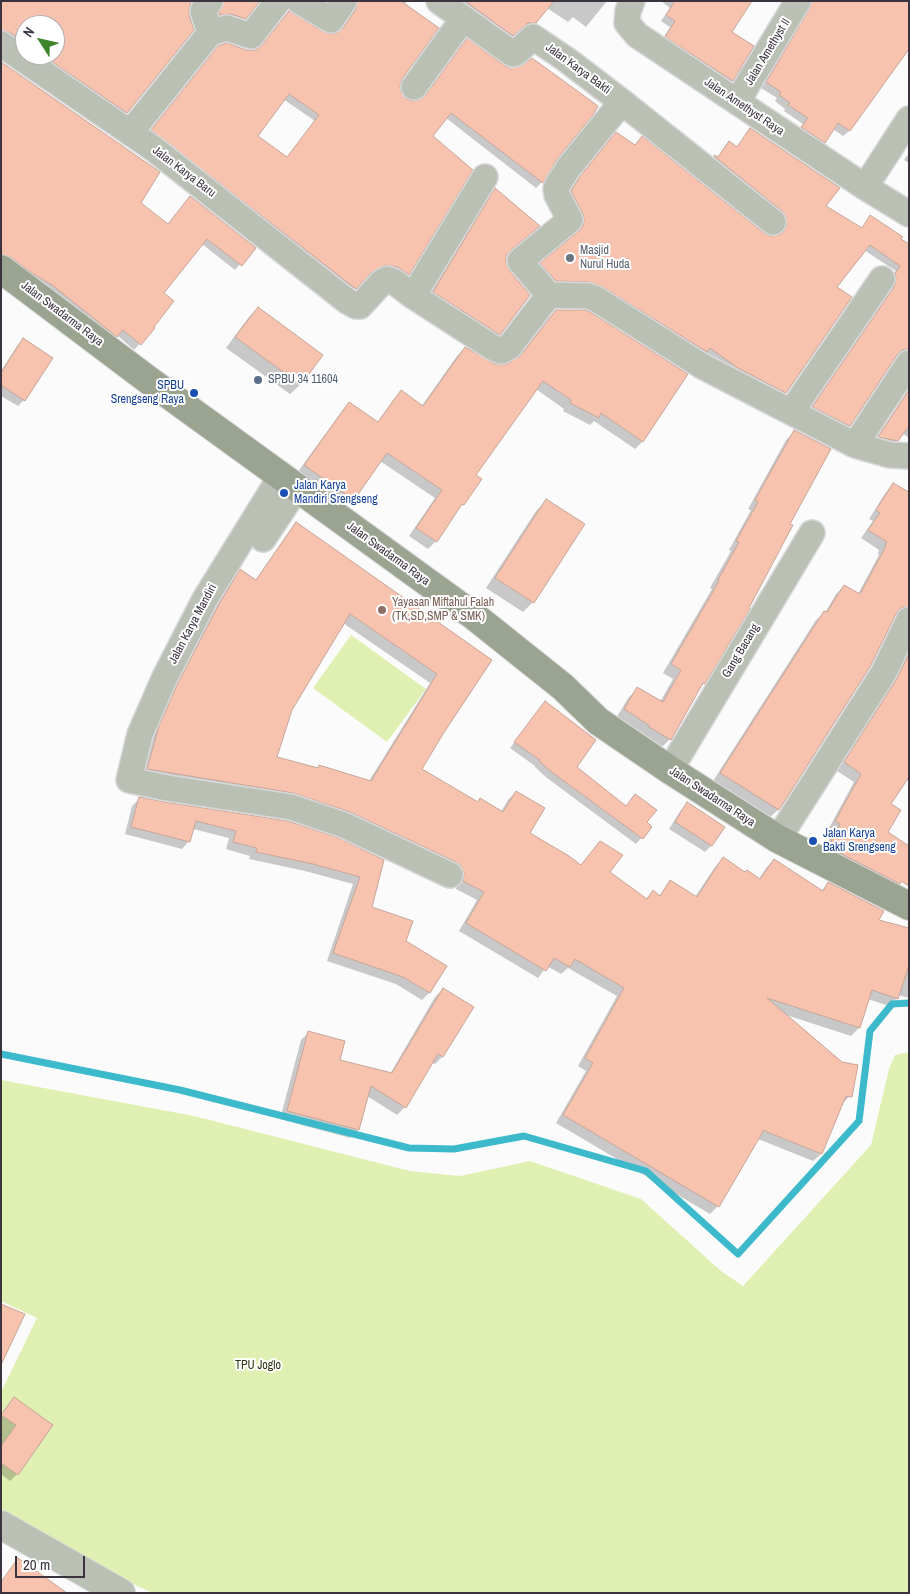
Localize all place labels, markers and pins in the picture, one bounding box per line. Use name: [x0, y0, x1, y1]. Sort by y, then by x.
place label: Masjid Nurul Huda: [580, 244, 630, 272]
marker: Masjid Nurul Huda: [564, 252, 576, 264]
place label: SPBU 34 11604: [268, 373, 338, 387]
marker: SPBU 34 11604: [252, 374, 264, 386]
place label: SPBU Srengseng Raya: [111, 379, 184, 407]
marker: SPBU Srengseng Raya: [188, 387, 200, 399]
place label: Jalan Karya Mandiri Srengseng: [294, 479, 378, 507]
marker: Jalan Karya Mandiri Srengseng: [278, 487, 290, 499]
place label: Yayasan Miftahul Falah (TK,SD,SMP & SMK): [392, 596, 494, 624]
marker: Yayasan Miftahul Falah (TK,SD,SMP & SMK): [376, 604, 388, 616]
place label: Jalan Karya Bakti Srengseng: [823, 827, 896, 855]
marker: Jalan Karya Bakti Srengseng: [807, 835, 819, 847]

